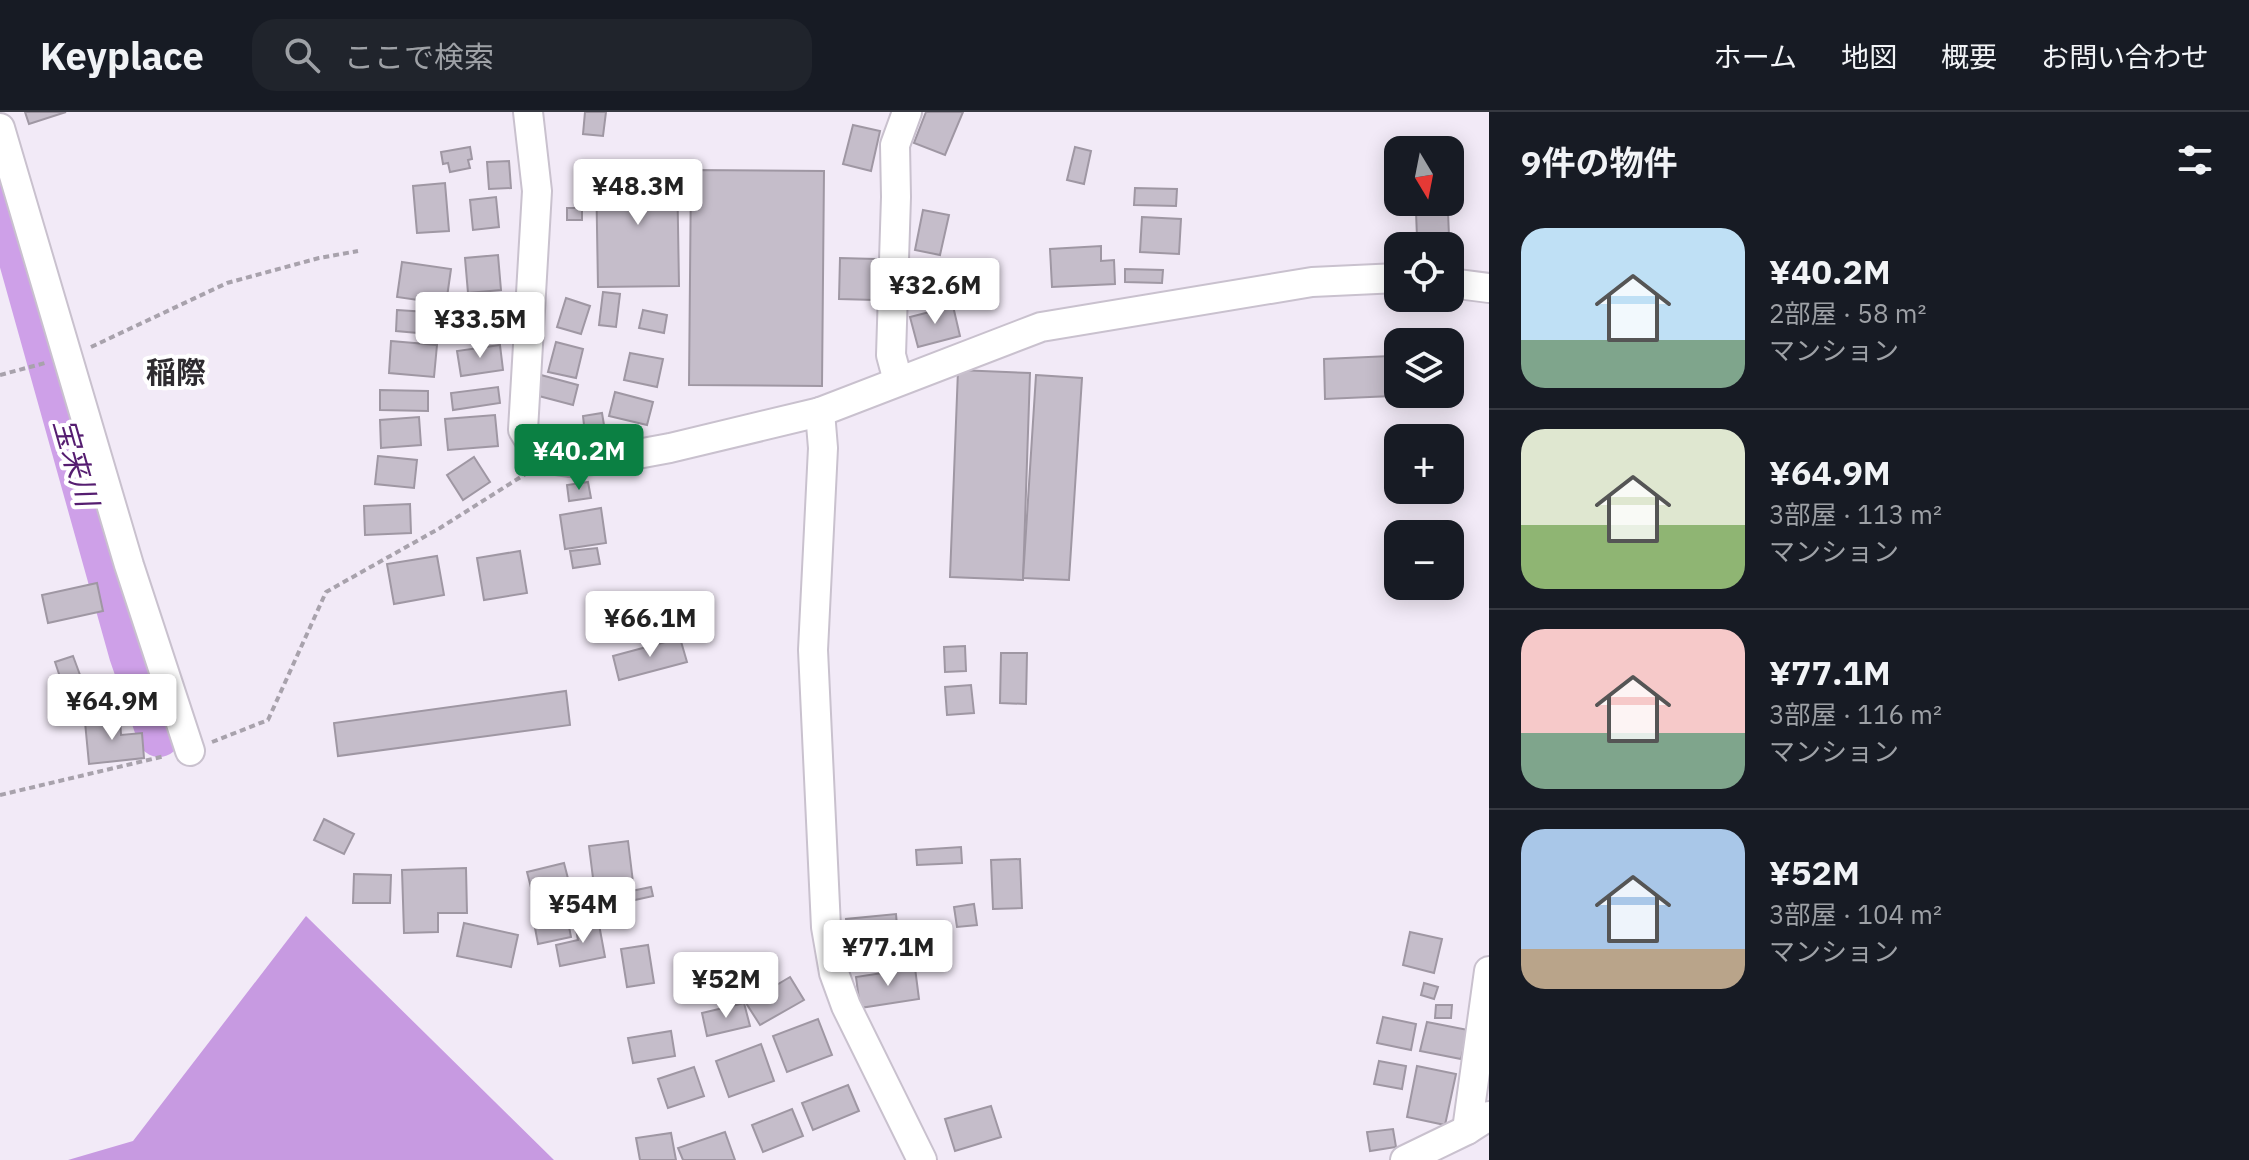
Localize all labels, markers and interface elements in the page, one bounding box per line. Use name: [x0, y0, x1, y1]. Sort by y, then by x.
search box: [252, 19, 812, 91]
text: Keyplace: [40, 31, 204, 80]
icon: search: [280, 33, 324, 77]
text: ここで検索: [344, 37, 494, 76]
text: ホーム: [1714, 38, 1797, 75]
text: 地図: [1841, 38, 1897, 75]
text: 概要: [1941, 38, 1997, 75]
text: お問い合わせ: [2041, 38, 2209, 75]
north arrow: [1384, 136, 1464, 216]
map controls: [1384, 136, 1464, 600]
icon: filters: [2173, 138, 2217, 182]
text: 9件の物件: [1521, 140, 1677, 184]
pin: ¥48.3M: [573, 159, 703, 227]
text: ¥48.3M: [591, 168, 685, 202]
button: locate: [1384, 232, 1464, 312]
text: ¥40.2M: [1769, 249, 1891, 293]
pin: ¥32.6M: [870, 258, 1000, 326]
icon: home: [1585, 260, 1681, 356]
text: ¥32.6M: [888, 267, 982, 301]
pin: ¥33.5M: [415, 292, 545, 360]
text: 2部屋 · 58 m²: [1769, 296, 1926, 330]
text: ¥33.5M: [433, 301, 527, 335]
button: layers: [1384, 328, 1464, 408]
text: マンション: [1769, 333, 1899, 367]
district label: 稲際: [146, 352, 206, 391]
water label: 宝来川: [46, 413, 109, 514]
pin: ¥40.2M: [514, 424, 644, 492]
button: +: [1384, 424, 1464, 504]
text: ¥40.2M: [532, 433, 626, 467]
text: ¥64.9M: [1769, 450, 1891, 494]
icon: home: [1585, 461, 1681, 557]
text: 3部屋 · 113 m²: [1769, 497, 1942, 531]
button: −: [1384, 520, 1464, 600]
text: マンション: [1769, 534, 1899, 568]
pin: ¥66.1M: [585, 591, 715, 659]
text: ¥66.1M: [603, 600, 697, 634]
text: ¥77.1M: [1769, 650, 1891, 694]
icon: home: [1585, 661, 1681, 757]
pin: ¥64.9M: [47, 674, 177, 742]
text: ¥64.9M: [65, 683, 159, 717]
text: 3部屋 · 116 m²: [1769, 697, 1942, 731]
text: マンション: [1769, 734, 1899, 768]
text: ¥52M: [1769, 850, 1860, 894]
icon: home: [1585, 861, 1681, 957]
pin: ¥54M: [536, 877, 630, 945]
text: ¥54M: [548, 886, 618, 920]
text: 3部屋 · 104 m²: [1769, 897, 1942, 931]
pin: ¥77.1M: [823, 920, 953, 988]
text: ¥77.1M: [841, 929, 935, 963]
text: マンション: [1769, 934, 1899, 968]
pin: ¥52M: [679, 952, 773, 1020]
text: ¥52M: [691, 961, 761, 995]

